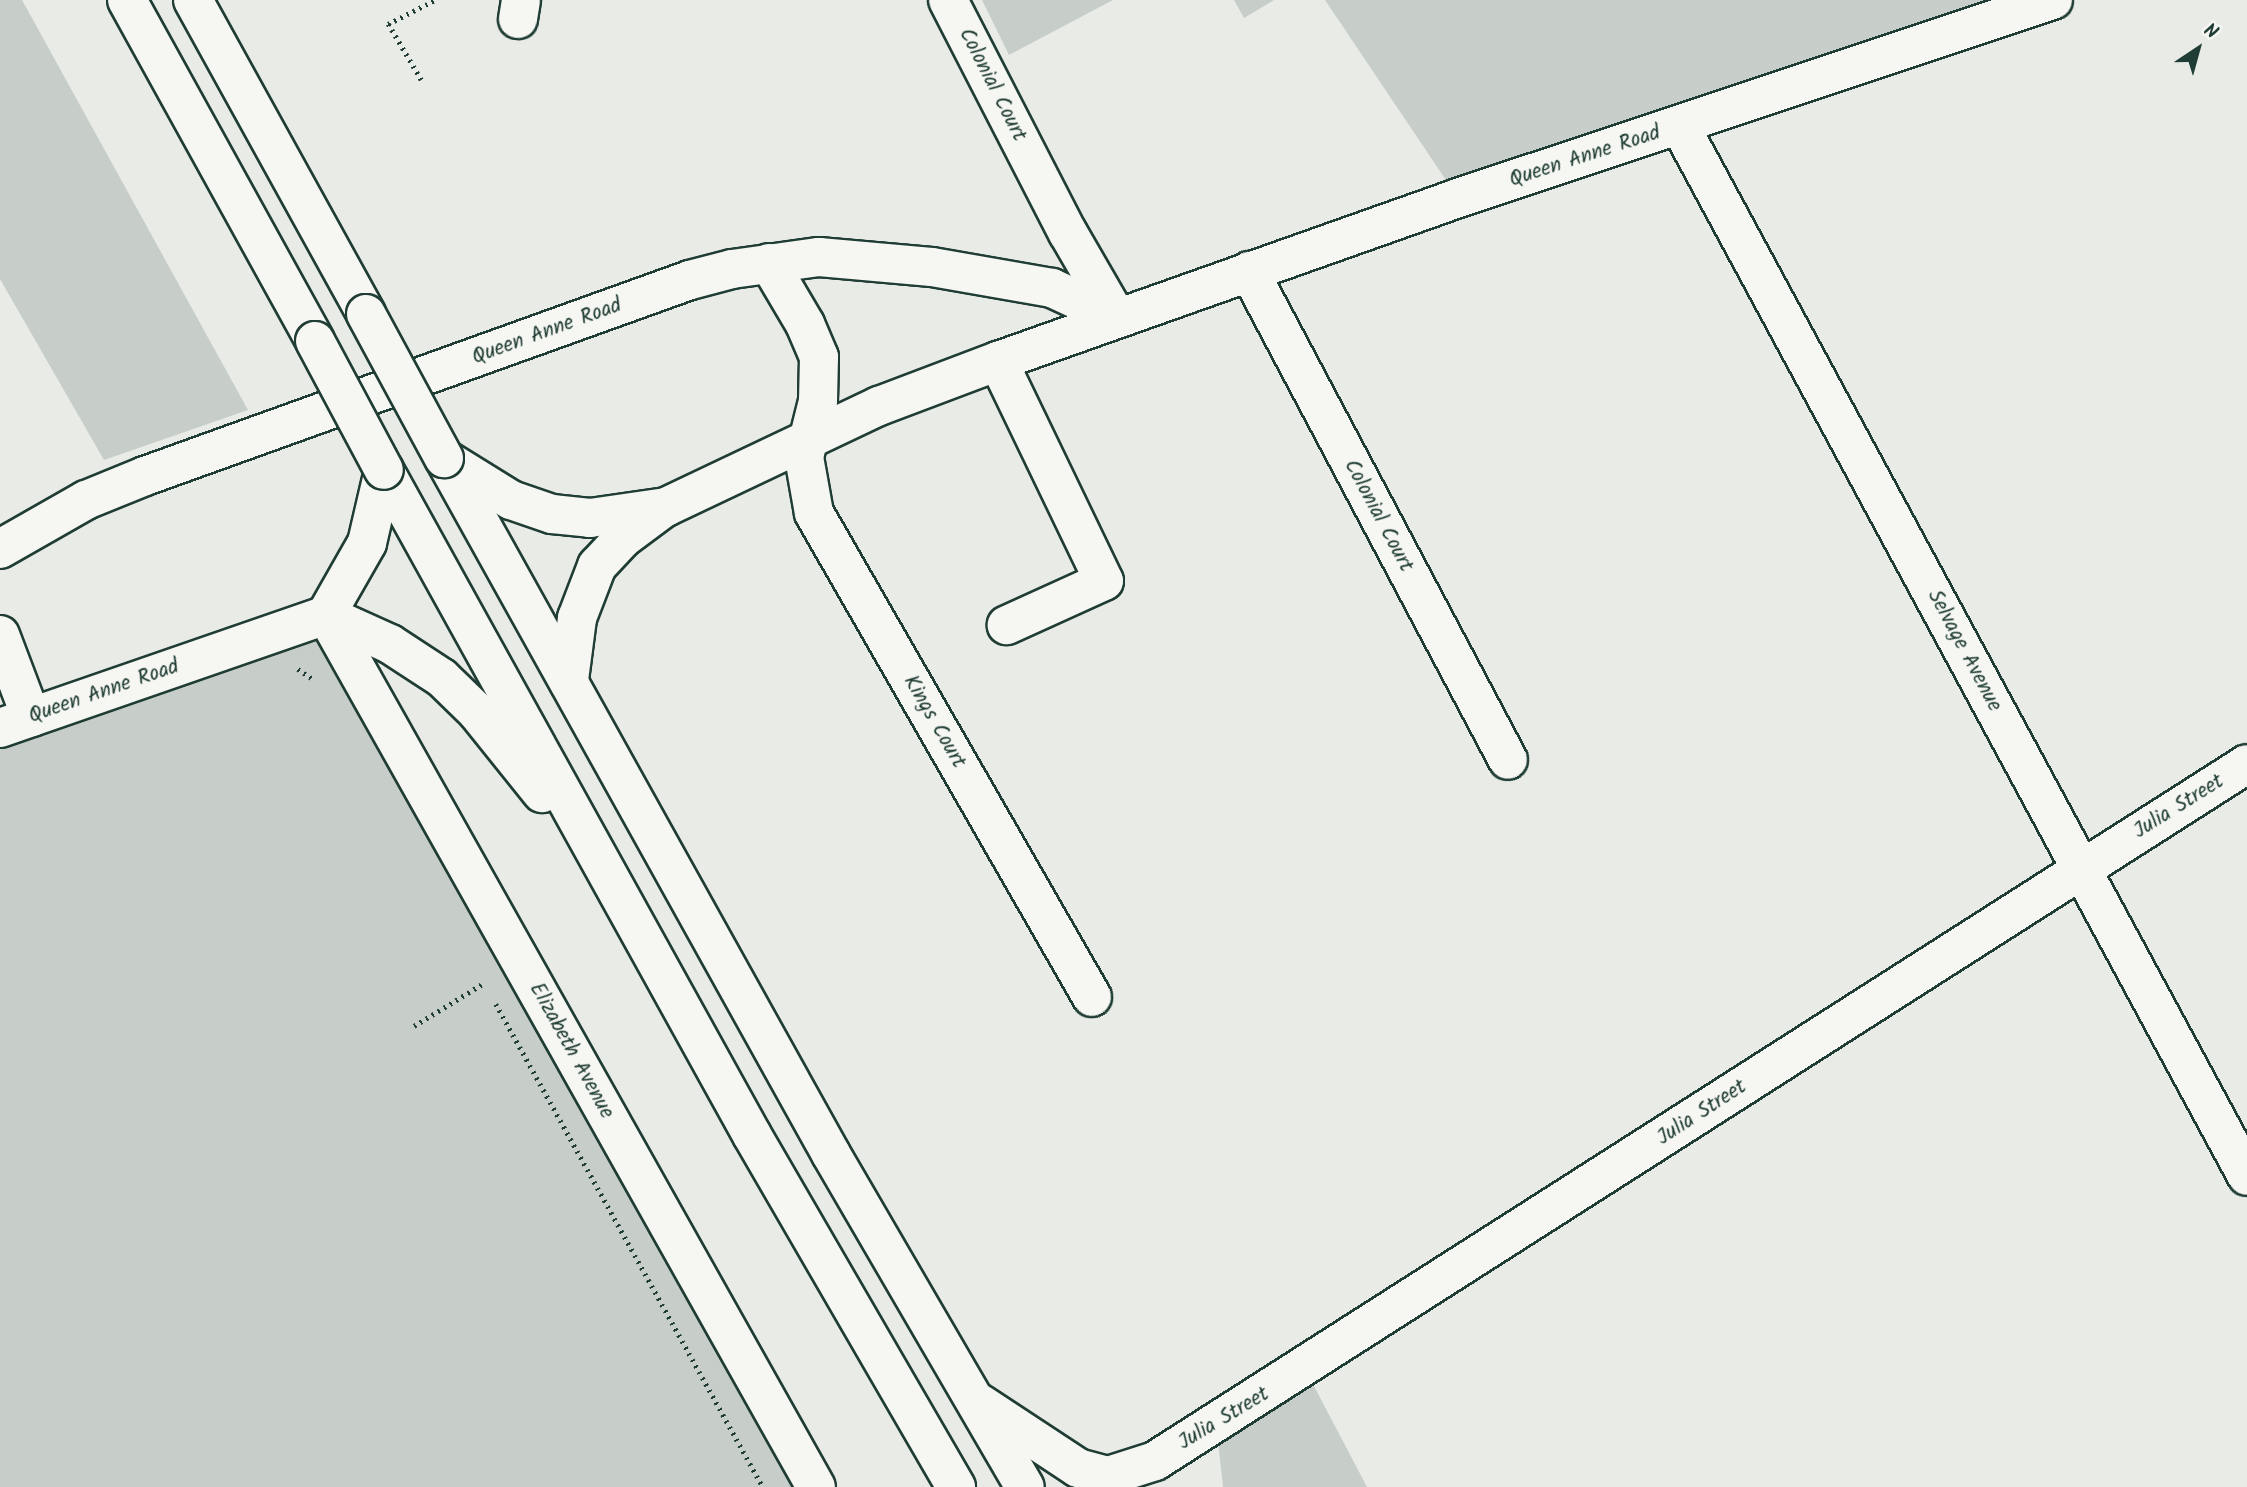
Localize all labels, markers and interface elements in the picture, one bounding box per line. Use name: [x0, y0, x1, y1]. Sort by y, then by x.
north arrow: [2163, 14, 2233, 84]
text: N: [2197, 16, 2224, 48]
street label: Colonial Court: [953, 24, 1031, 146]
street label: Queen Anne Road: [1506, 121, 1664, 193]
street label: Queen Anne Road: [469, 293, 625, 371]
street label: Colonial Court: [1338, 456, 1418, 576]
street label: Selvage Avenue: [1921, 586, 2007, 716]
street label: Queen Anne Road: [26, 654, 182, 730]
street label: Kings Court: [897, 671, 971, 773]
street label: Julia Street: [2129, 769, 2229, 845]
street label: Elizabeth Avenue: [523, 979, 619, 1123]
street label: Julia Street: [1653, 1075, 1751, 1151]
street label: Julia Street: [1174, 1382, 1274, 1456]

